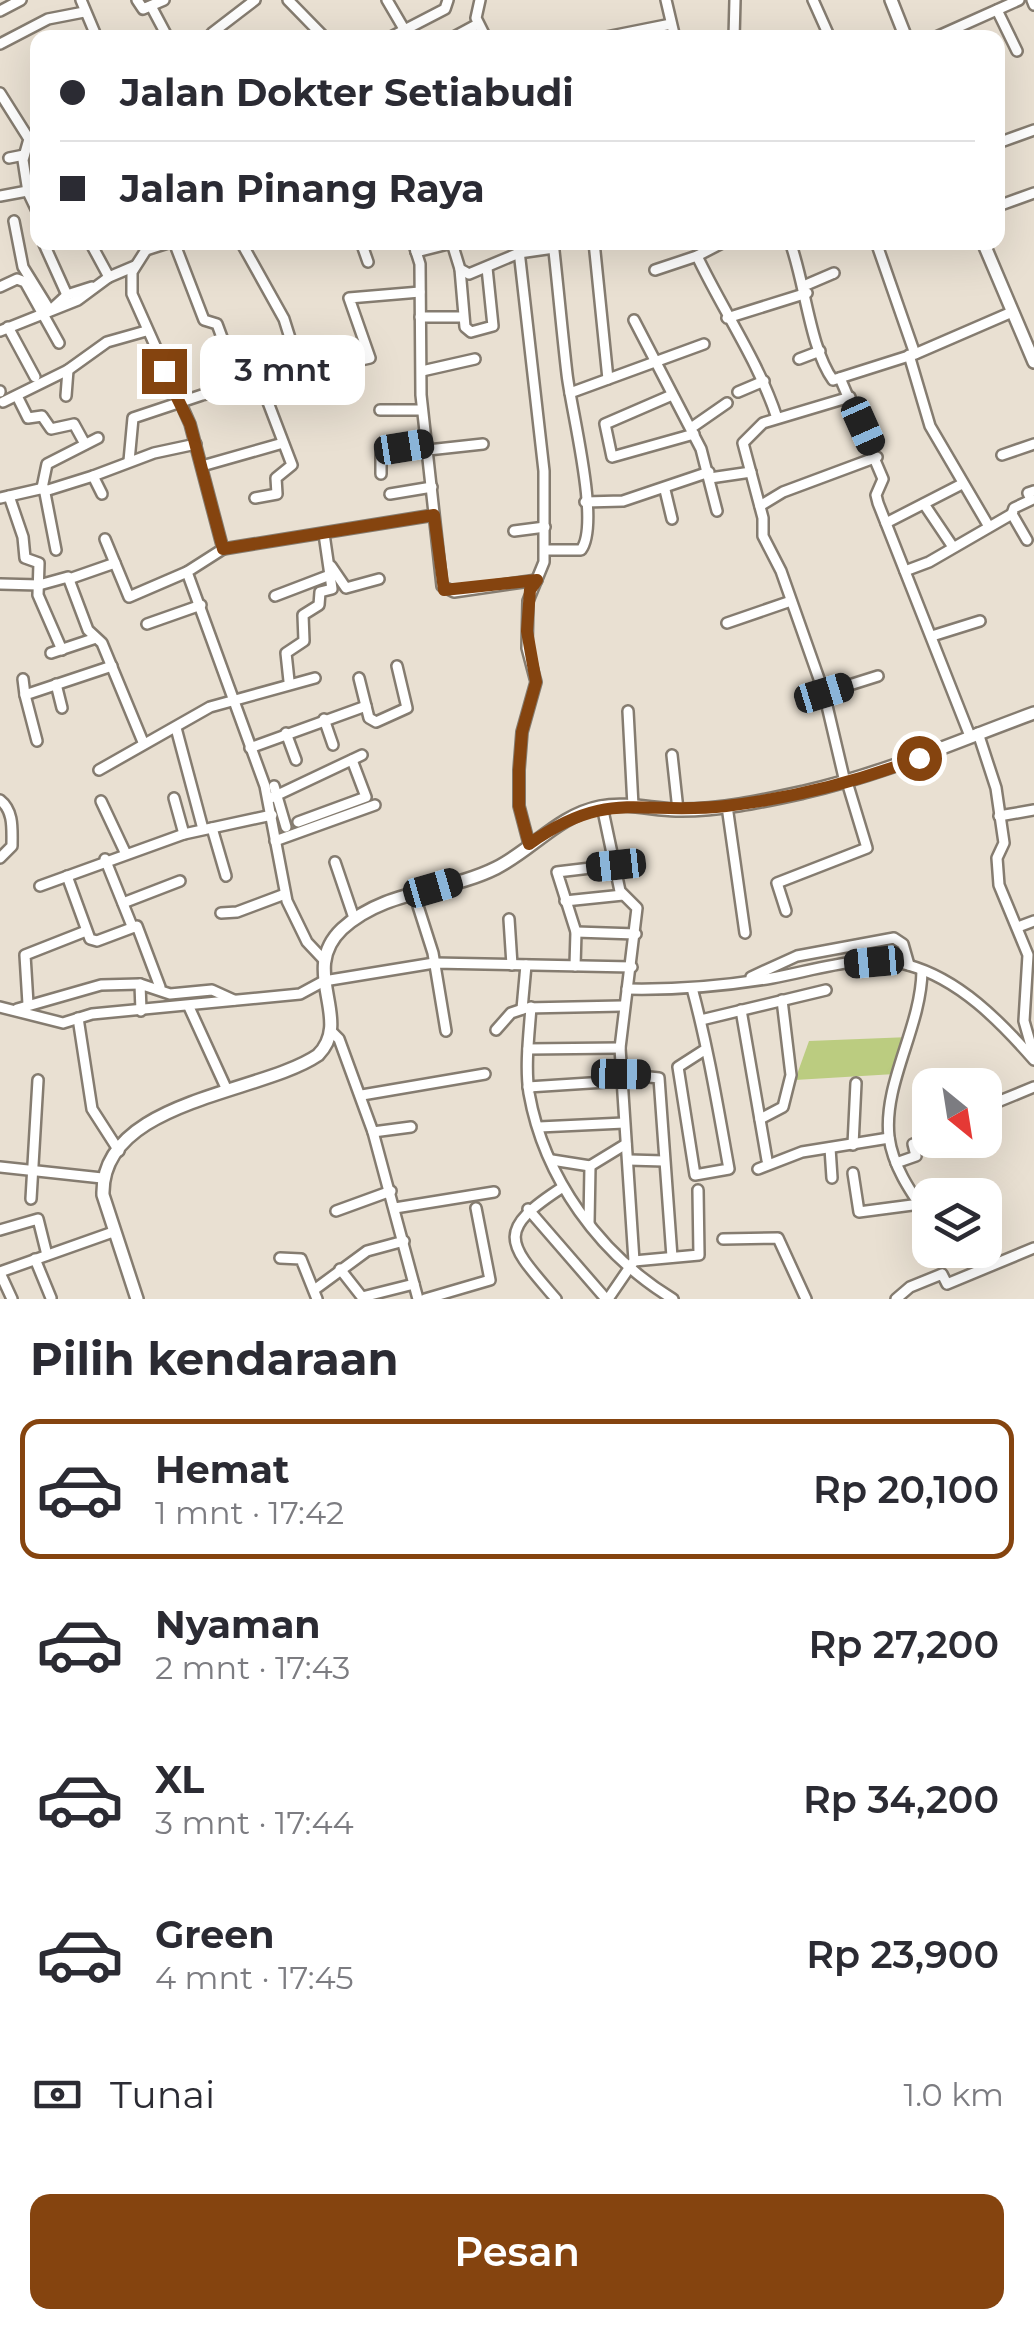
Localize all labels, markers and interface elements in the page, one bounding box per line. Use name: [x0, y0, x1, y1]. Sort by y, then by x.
text: Jalan Dokter Setiabudi: [120, 69, 574, 116]
text: Jalan Pinang Raya: [120, 165, 485, 212]
callout: 3 mnt: [199, 336, 364, 406]
route end: [142, 349, 187, 394]
text: 3 mnt: [234, 350, 331, 389]
car: [837, 392, 889, 460]
car: [372, 427, 436, 467]
car: [791, 670, 857, 716]
route start: [897, 736, 942, 781]
car: [585, 847, 647, 883]
car: [400, 865, 466, 911]
car: [843, 944, 905, 980]
car: [591, 1058, 651, 1090]
north arrow: [912, 1068, 1002, 1158]
map controls: [912, 1068, 1002, 1268]
button: layers: [912, 1178, 1002, 1268]
text: Pilih kendaraan: [30, 1331, 399, 1386]
icon: car: [35, 1444, 125, 1534]
text: Hemat: [155, 1446, 290, 1493]
text: Rp 20,100: [813, 1466, 999, 1513]
text: 1 mnt · 17:42: [155, 1493, 344, 1532]
icon: car: [35, 1599, 125, 1689]
text: Nyaman: [155, 1601, 321, 1648]
text: Rp 27,200: [808, 1621, 999, 1668]
text: 2 mnt · 17:43: [155, 1648, 350, 1687]
icon: car: [35, 1754, 125, 1844]
text: XL: [155, 1756, 204, 1803]
text: Rp 34,200: [803, 1776, 999, 1823]
text: 3 mnt · 17:44: [155, 1803, 354, 1842]
icon: car: [35, 1909, 125, 1999]
text: Green: [155, 1911, 275, 1958]
text: Rp 23,900: [806, 1931, 999, 1978]
text: 4 mnt · 17:45: [155, 1958, 354, 1997]
icon: cash: [30, 2067, 85, 2122]
text: Tunai: [110, 2071, 215, 2118]
text: 1.0 km: [904, 2075, 1004, 2114]
button: Pesan: [30, 2194, 1004, 2309]

